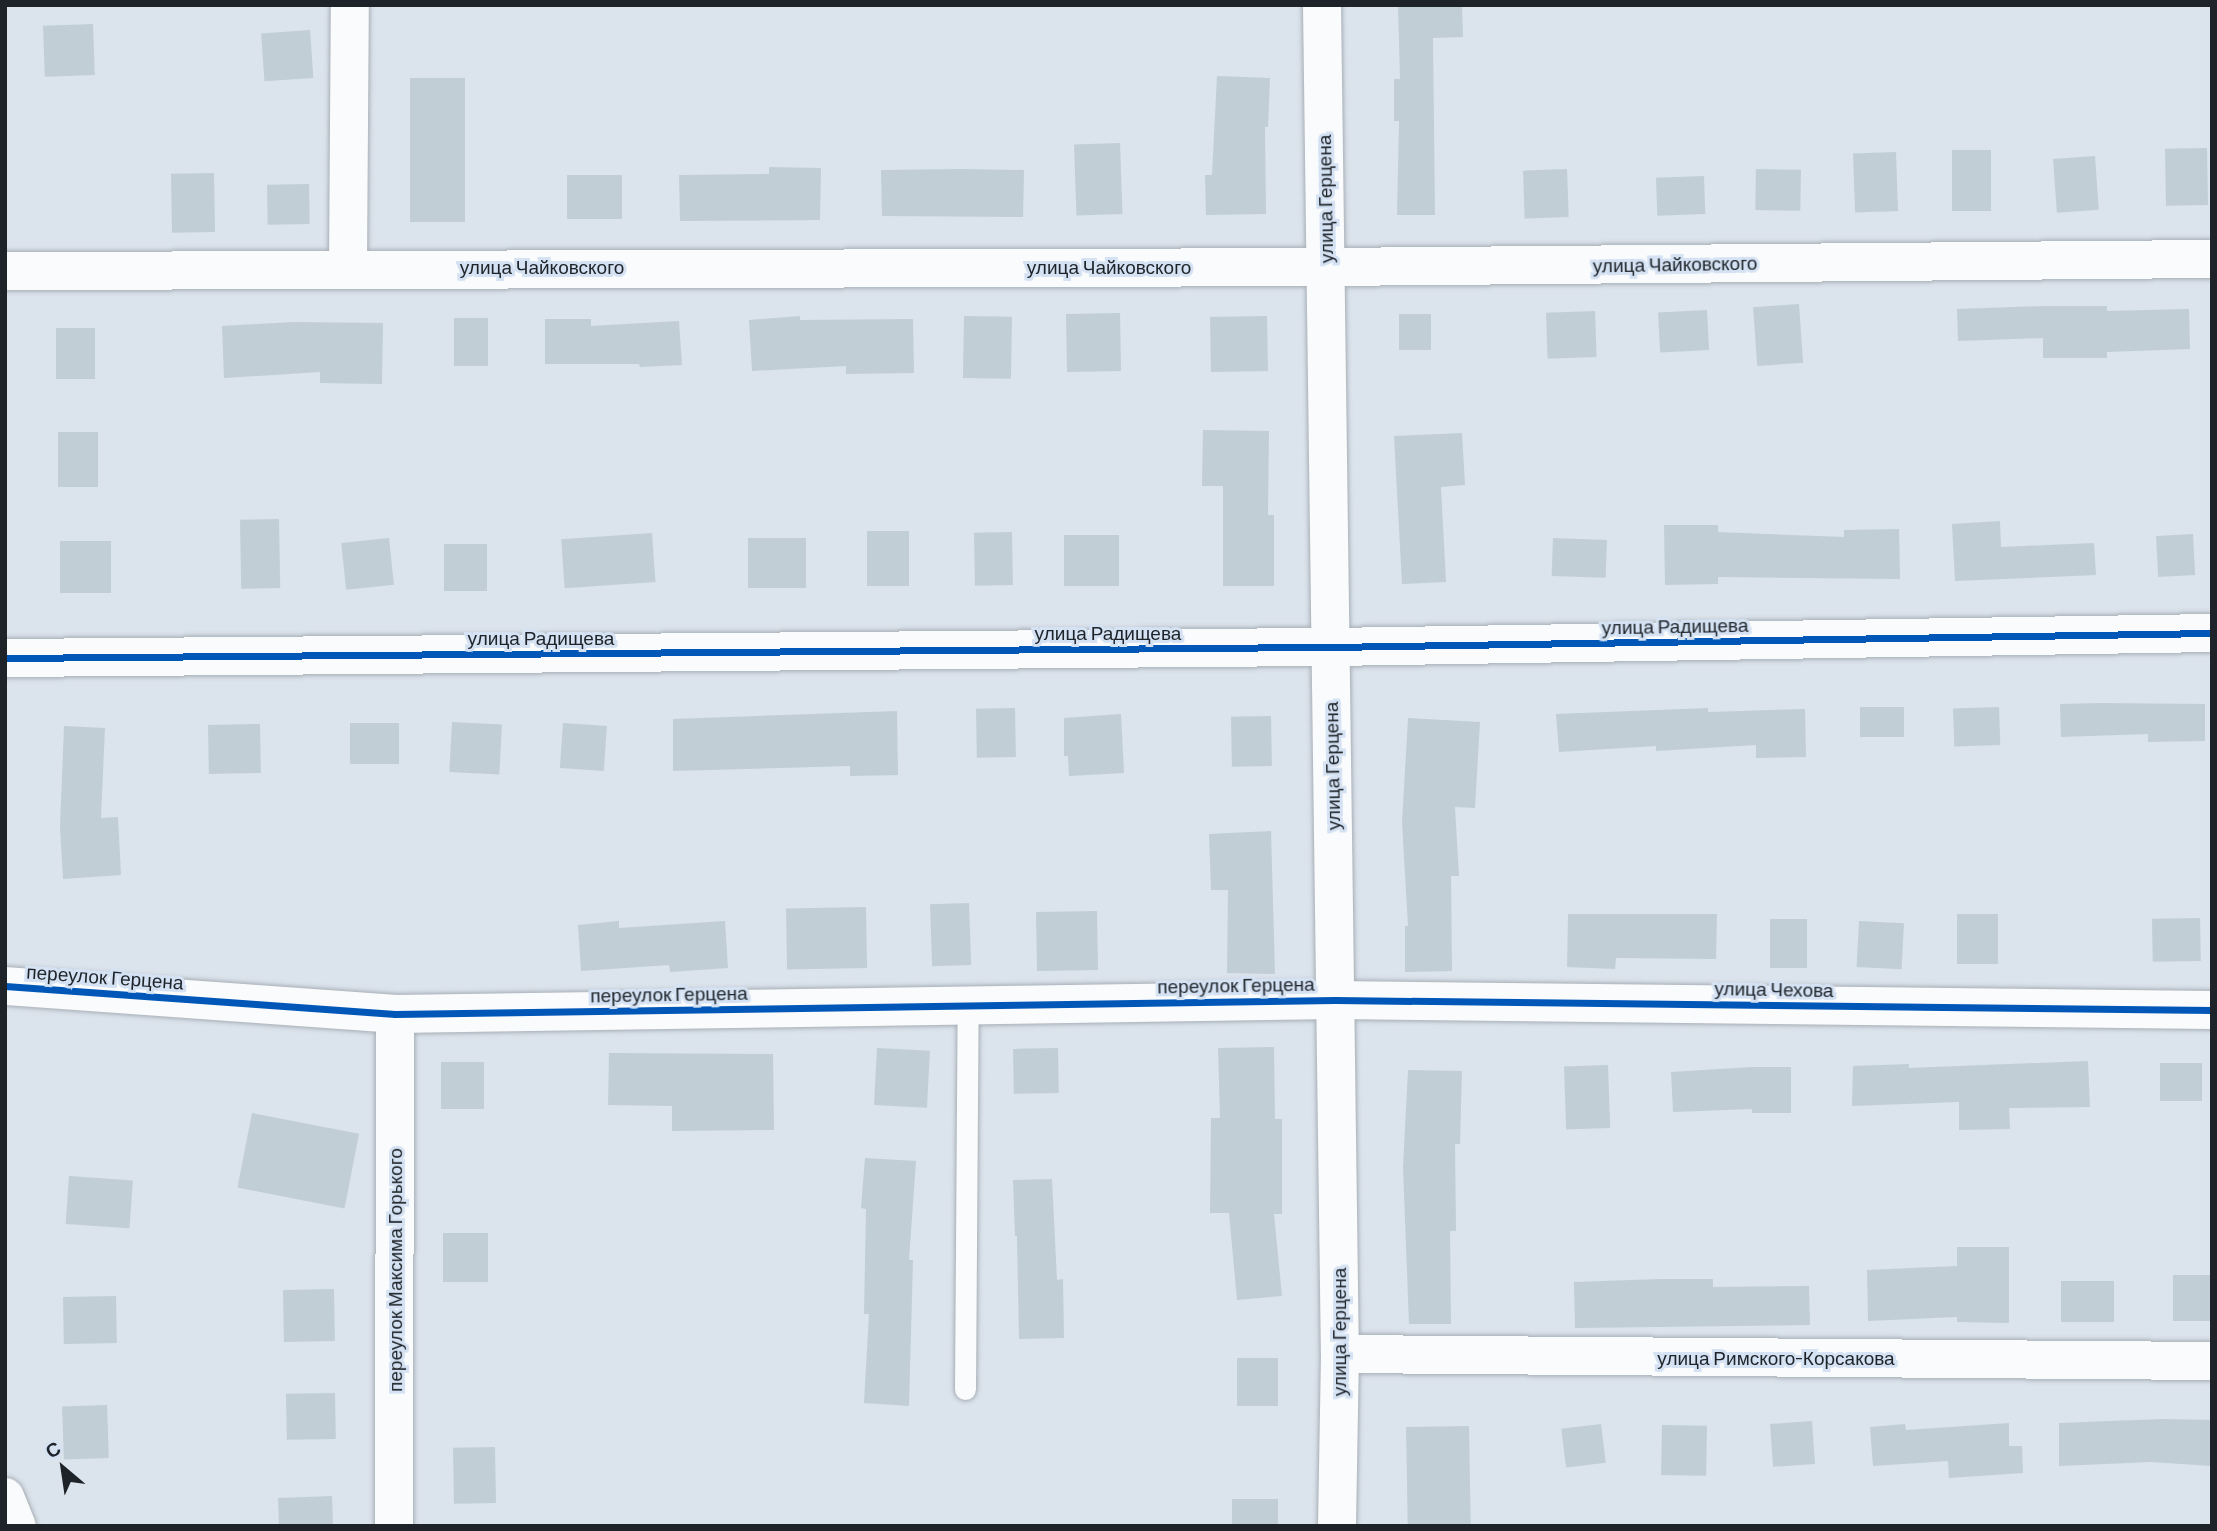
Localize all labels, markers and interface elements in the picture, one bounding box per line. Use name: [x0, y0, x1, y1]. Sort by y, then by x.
street label: улица Герцена: [1312, 135, 1338, 263]
street label: улица Чайковского: [1593, 251, 1757, 277]
street label: улица Чайковского: [460, 256, 624, 278]
street label: улица Чайковского: [1027, 256, 1191, 278]
street label: улица Радищева: [1601, 613, 1749, 639]
street label: улица Радищева: [1035, 622, 1181, 644]
street label: улица Радищева: [468, 627, 614, 649]
street label: улица Герцена: [1319, 702, 1345, 830]
street label: переулок Герцена: [26, 960, 184, 994]
street label: переулок Герцена: [1157, 972, 1315, 998]
street label: улица Чехова: [1714, 977, 1834, 1001]
street label: переулок Герцена: [590, 981, 748, 1007]
street label: переулок Максима Горького: [384, 1148, 406, 1392]
street label: улица Герцена: [1328, 1268, 1350, 1396]
street label: улица Римского-Корсакова: [1657, 1347, 1895, 1369]
north arrow: [28, 1433, 98, 1503]
text: С: [41, 1436, 64, 1463]

